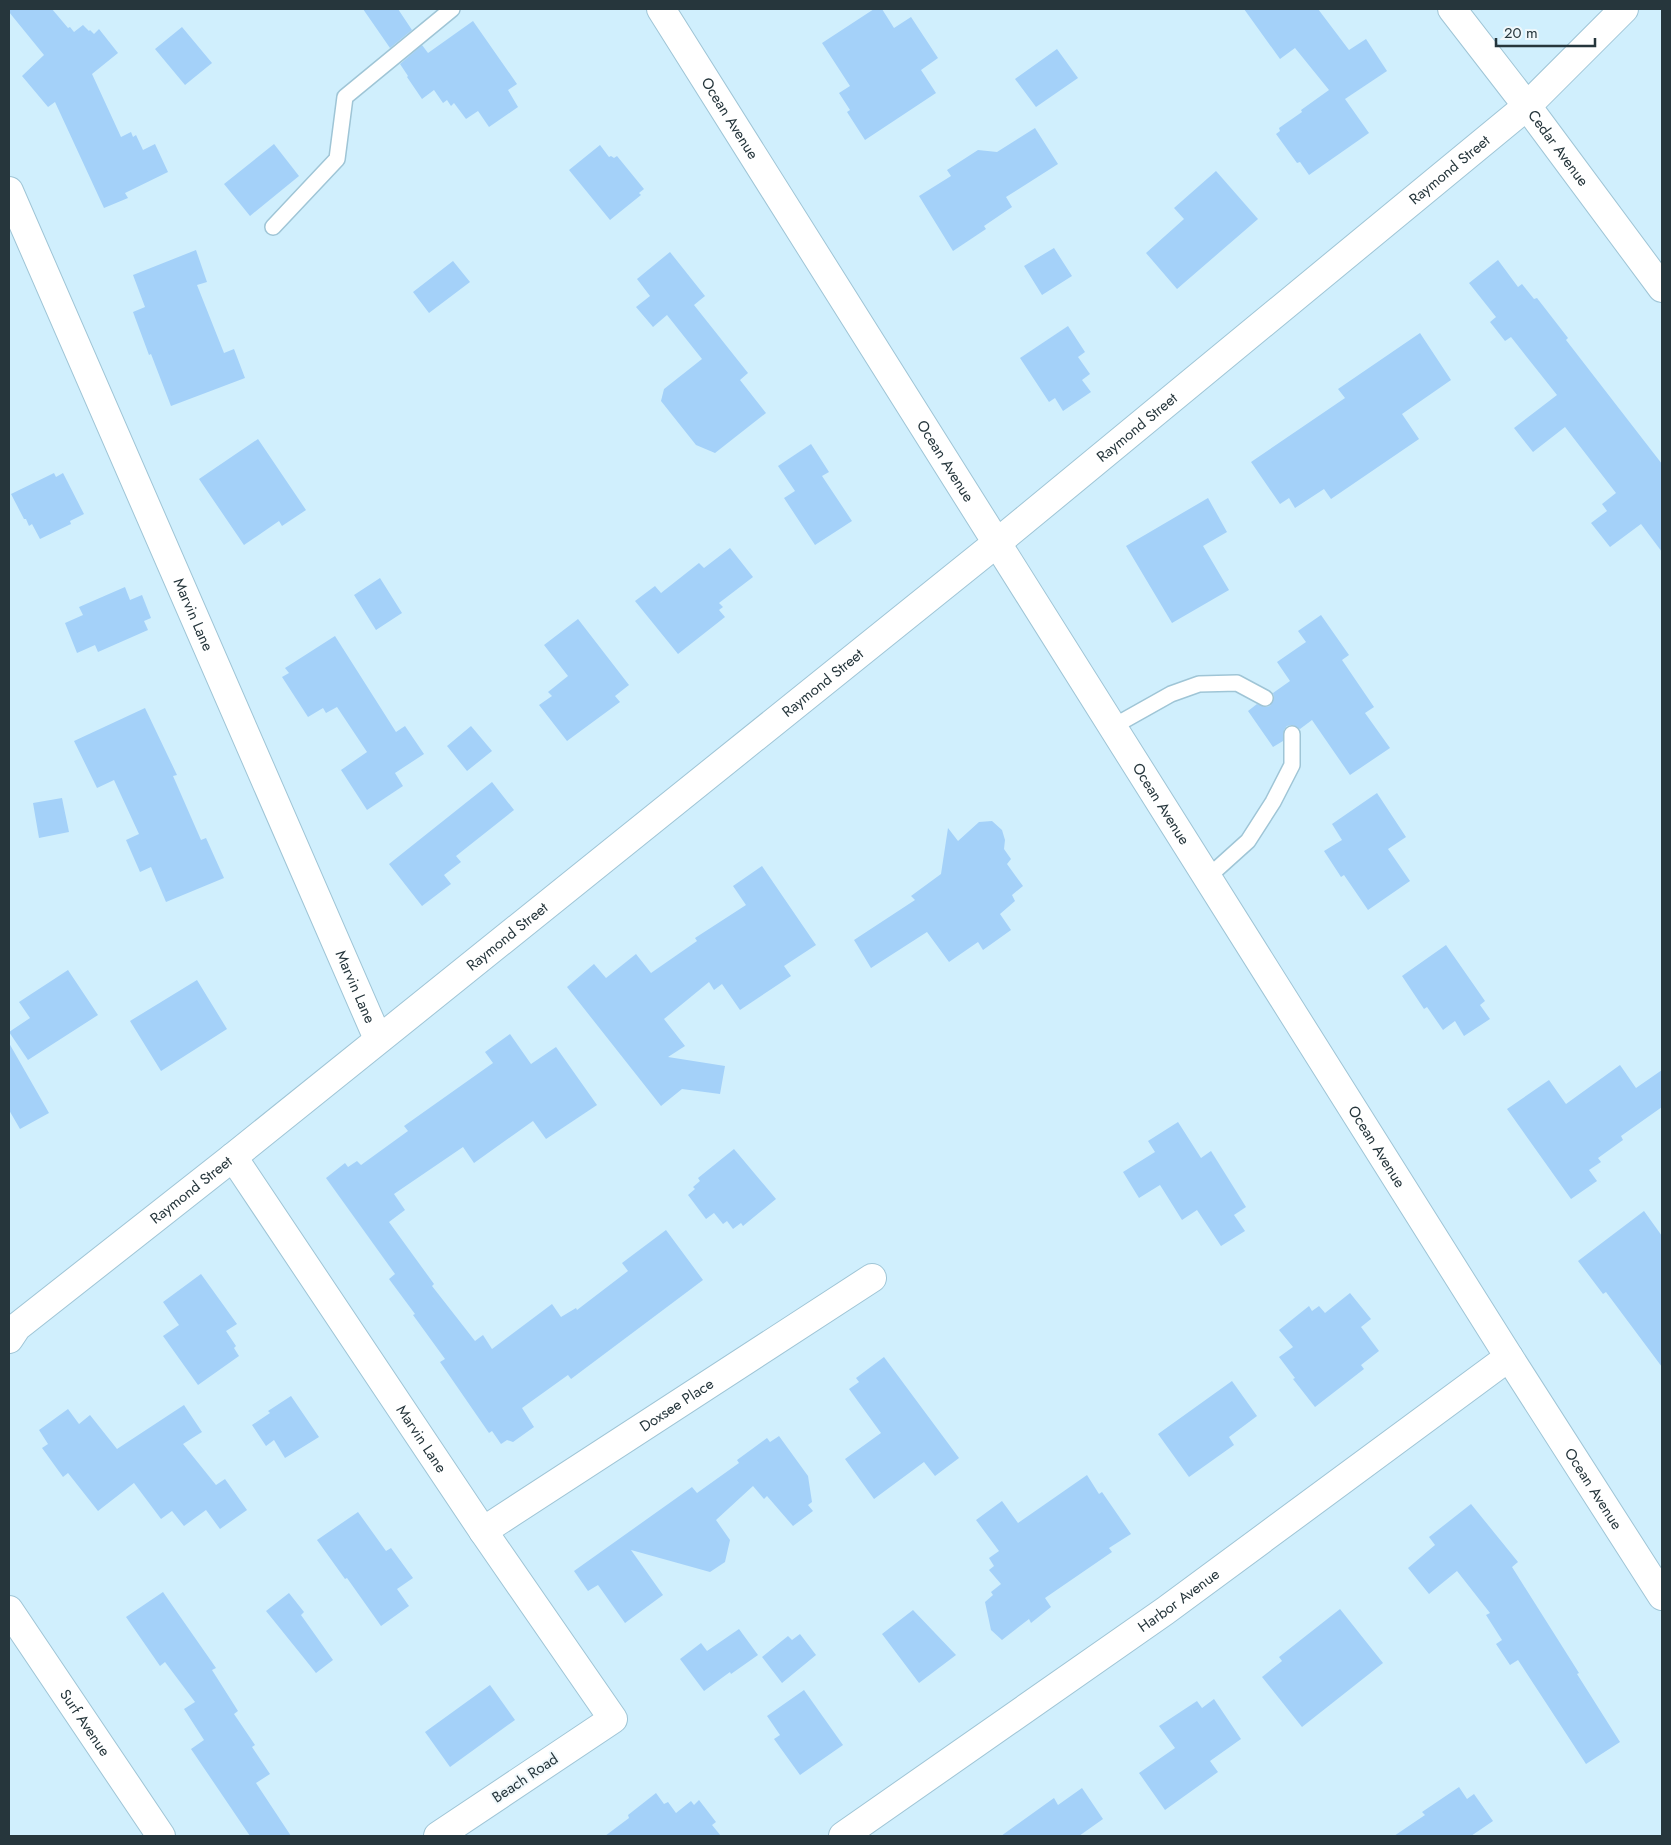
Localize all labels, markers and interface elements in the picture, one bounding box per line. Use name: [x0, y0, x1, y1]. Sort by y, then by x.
scale bar: [1496, 15, 1595, 47]
text: 20 m: [1504, 22, 1538, 44]
street label: Ocean Avenue: [696, 73, 764, 164]
street label: Cedar Avenue: [1522, 105, 1594, 191]
street label: Raymond Street: [1404, 130, 1495, 210]
street label: Raymond Street: [1092, 387, 1182, 467]
street label: Ocean Avenue: [911, 416, 980, 507]
street label: Marvin Lane: [168, 575, 219, 655]
street label: Raymond Street: [777, 643, 868, 722]
street label: Ocean Avenue: [1127, 759, 1195, 849]
street label: Raymond Street: [462, 897, 553, 976]
street label: Marvin Lane: [330, 947, 381, 1027]
street label: Ocean Avenue: [1343, 1101, 1411, 1192]
street label: Raymond Street: [145, 1151, 237, 1229]
street label: Doxsee Place: [635, 1373, 718, 1437]
street label: Marvin Lane: [391, 1400, 452, 1477]
street label: Ocean Avenue: [1559, 1444, 1628, 1534]
street label: Harbor Avenue: [1133, 1563, 1224, 1638]
street label: Surf Avenue: [54, 1685, 116, 1761]
street label: Beach Road: [488, 1748, 562, 1808]

